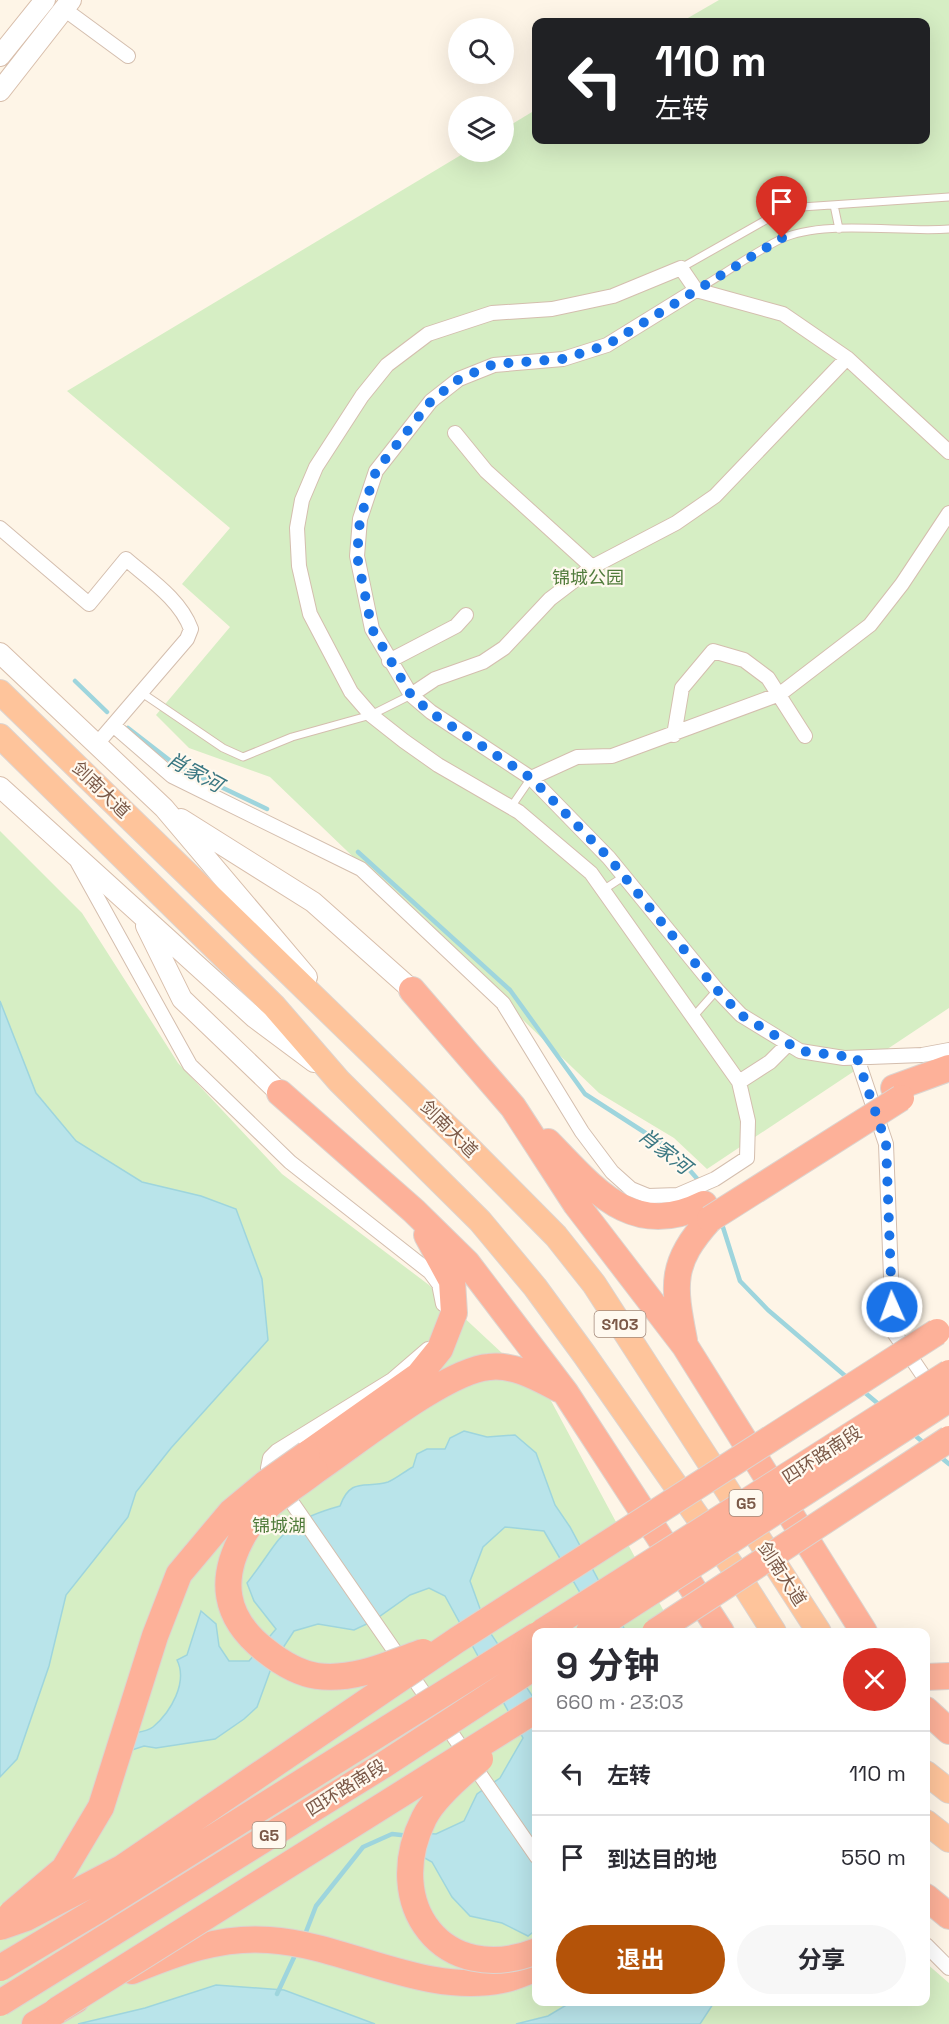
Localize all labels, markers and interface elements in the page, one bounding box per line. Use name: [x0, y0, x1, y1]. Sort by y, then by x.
map controls: [448, 18, 514, 162]
button: search: [448, 18, 514, 84]
text: 110 m: [655, 35, 767, 88]
icon: left: [556, 42, 634, 120]
text: 左转: [655, 91, 709, 126]
button: layers: [448, 96, 514, 162]
pin: [756, 176, 807, 238]
icon: arrive: [765, 185, 798, 218]
park label: 锦城公园: [552, 566, 624, 589]
water label: 肖家河: [162, 746, 231, 800]
street label: 剑南大道: [67, 756, 135, 823]
street label: 剑南大道: [416, 1095, 483, 1162]
water label: 肖家河: [633, 1122, 700, 1182]
position arrow: [860, 1275, 924, 1339]
road number: S103: [594, 1311, 646, 1337]
street label: 四环路南段: [778, 1420, 866, 1489]
road number: G5: [730, 1490, 762, 1516]
park label: 锦城湖: [252, 1514, 306, 1537]
street label: 剑南大道: [753, 1537, 812, 1610]
text: 9 分钟: [556, 1643, 659, 1689]
button: close: [843, 1648, 906, 1711]
text: 660 m · 23:03: [556, 1689, 684, 1715]
street label: 四环路南段: [301, 1754, 390, 1821]
icon: left: [556, 1757, 589, 1790]
text: 110 m: [849, 1759, 906, 1787]
text: 左转: [607, 1761, 651, 1789]
road number: G5: [252, 1822, 286, 1848]
icon: arrive: [556, 1841, 589, 1874]
text: 550 m: [841, 1843, 906, 1871]
text: 到达目的地: [607, 1845, 717, 1873]
button: 退出: [556, 1925, 725, 1994]
button: 分享: [737, 1925, 906, 1994]

